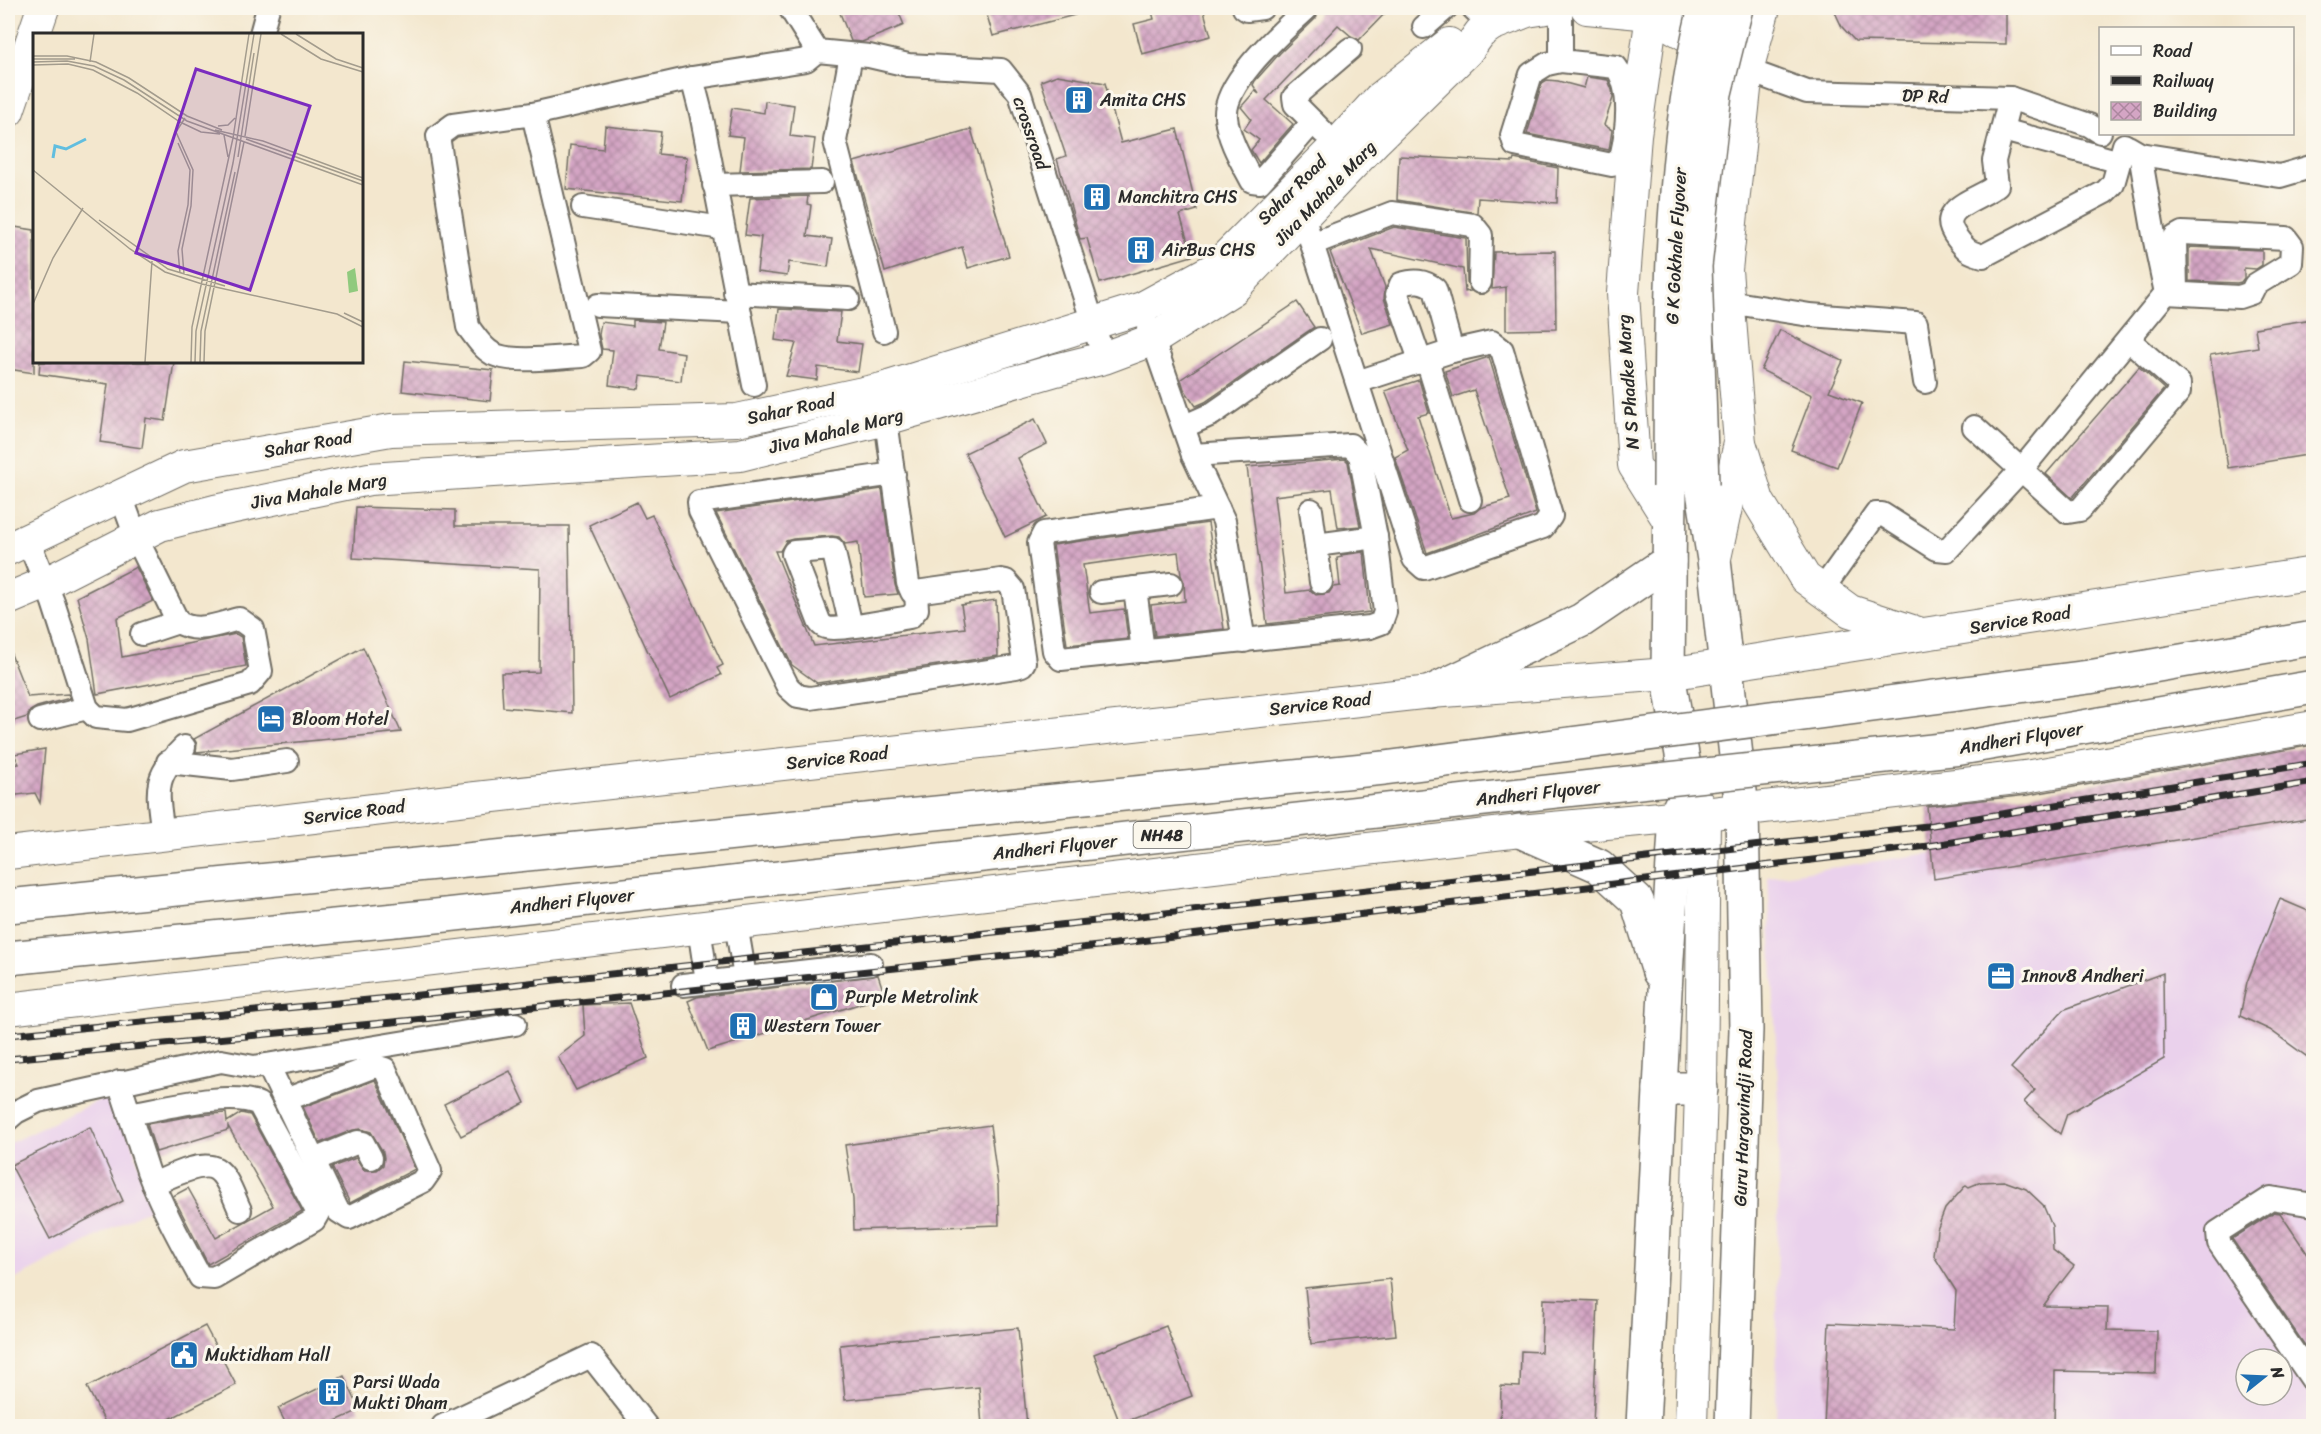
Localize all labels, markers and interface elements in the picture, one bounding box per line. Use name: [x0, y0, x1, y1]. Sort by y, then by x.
legend: [2099, 27, 2294, 135]
inset map: [33, 33, 363, 363]
text: Road: [2153, 35, 2193, 67]
text: Railway: [2153, 65, 2215, 97]
street label: DP Rd: [1901, 79, 1950, 113]
building icon: Amita CHS: [1063, 84, 1095, 116]
place label: Amita CHS: [1099, 84, 1186, 116]
street label: crossroad: [1003, 92, 1059, 176]
text: Building: [2153, 95, 2217, 127]
street label: Jiva Mahale Marg: [1265, 132, 1384, 254]
street label: Sahar Road: [1249, 146, 1336, 233]
street label: G K Gokhale Flyover: [1656, 165, 1696, 325]
building icon: Manchitra CHS: [1081, 181, 1113, 213]
place label: Manchitra CHS: [1118, 181, 1238, 213]
building icon: AirBus CHS: [1125, 234, 1157, 266]
place label: AirBus CHS: [1161, 234, 1255, 266]
street label: N S Phadke Marg: [1607, 314, 1649, 450]
street label: Sahar Road: [744, 384, 839, 434]
street label: Jiva Mahale Marg: [764, 399, 907, 463]
street label: Sahar Road: [261, 420, 356, 468]
street label: Jiva Mahale Marg: [247, 463, 390, 519]
street label: Service Road: [1967, 596, 2074, 644]
street label: Service Road: [1267, 683, 1374, 725]
hotel icon: Bloom Hotel: [255, 703, 287, 735]
place label: Bloom Hotel: [292, 703, 389, 735]
street label: Andheri Flyover: [1956, 712, 2087, 764]
street label: Service Road: [784, 737, 891, 779]
street label: Andheri Flyover: [1473, 770, 1603, 816]
street label: Service Road: [301, 790, 408, 834]
road number: NH48: [1134, 822, 1190, 848]
street label: Andheri Flyover: [990, 824, 1120, 870]
street label: Andheri Flyover: [507, 878, 637, 924]
office icon: Innov8 Andheri: [1985, 960, 2017, 992]
place label: Innov8 Andheri: [2021, 960, 2145, 992]
shop icon: Purple Metrolink: [808, 981, 840, 1013]
place label: Purple Metrolink: [845, 981, 979, 1013]
building icon: Western Tower: [727, 1010, 759, 1042]
place label: Western Tower: [764, 1010, 882, 1042]
street label: Guru Hargovindji Road: [1724, 1028, 1762, 1207]
public building icon: Muktidham Hall: [168, 1339, 200, 1371]
place label: Muktidham Hall: [205, 1339, 331, 1371]
north arrow: [2234, 1347, 2294, 1407]
text: N: [2262, 1362, 2294, 1383]
place label: Parsi Wada Mukti Dham: [353, 1366, 448, 1419]
building icon: Parsi Wada Mukti Dham: [316, 1376, 348, 1408]

